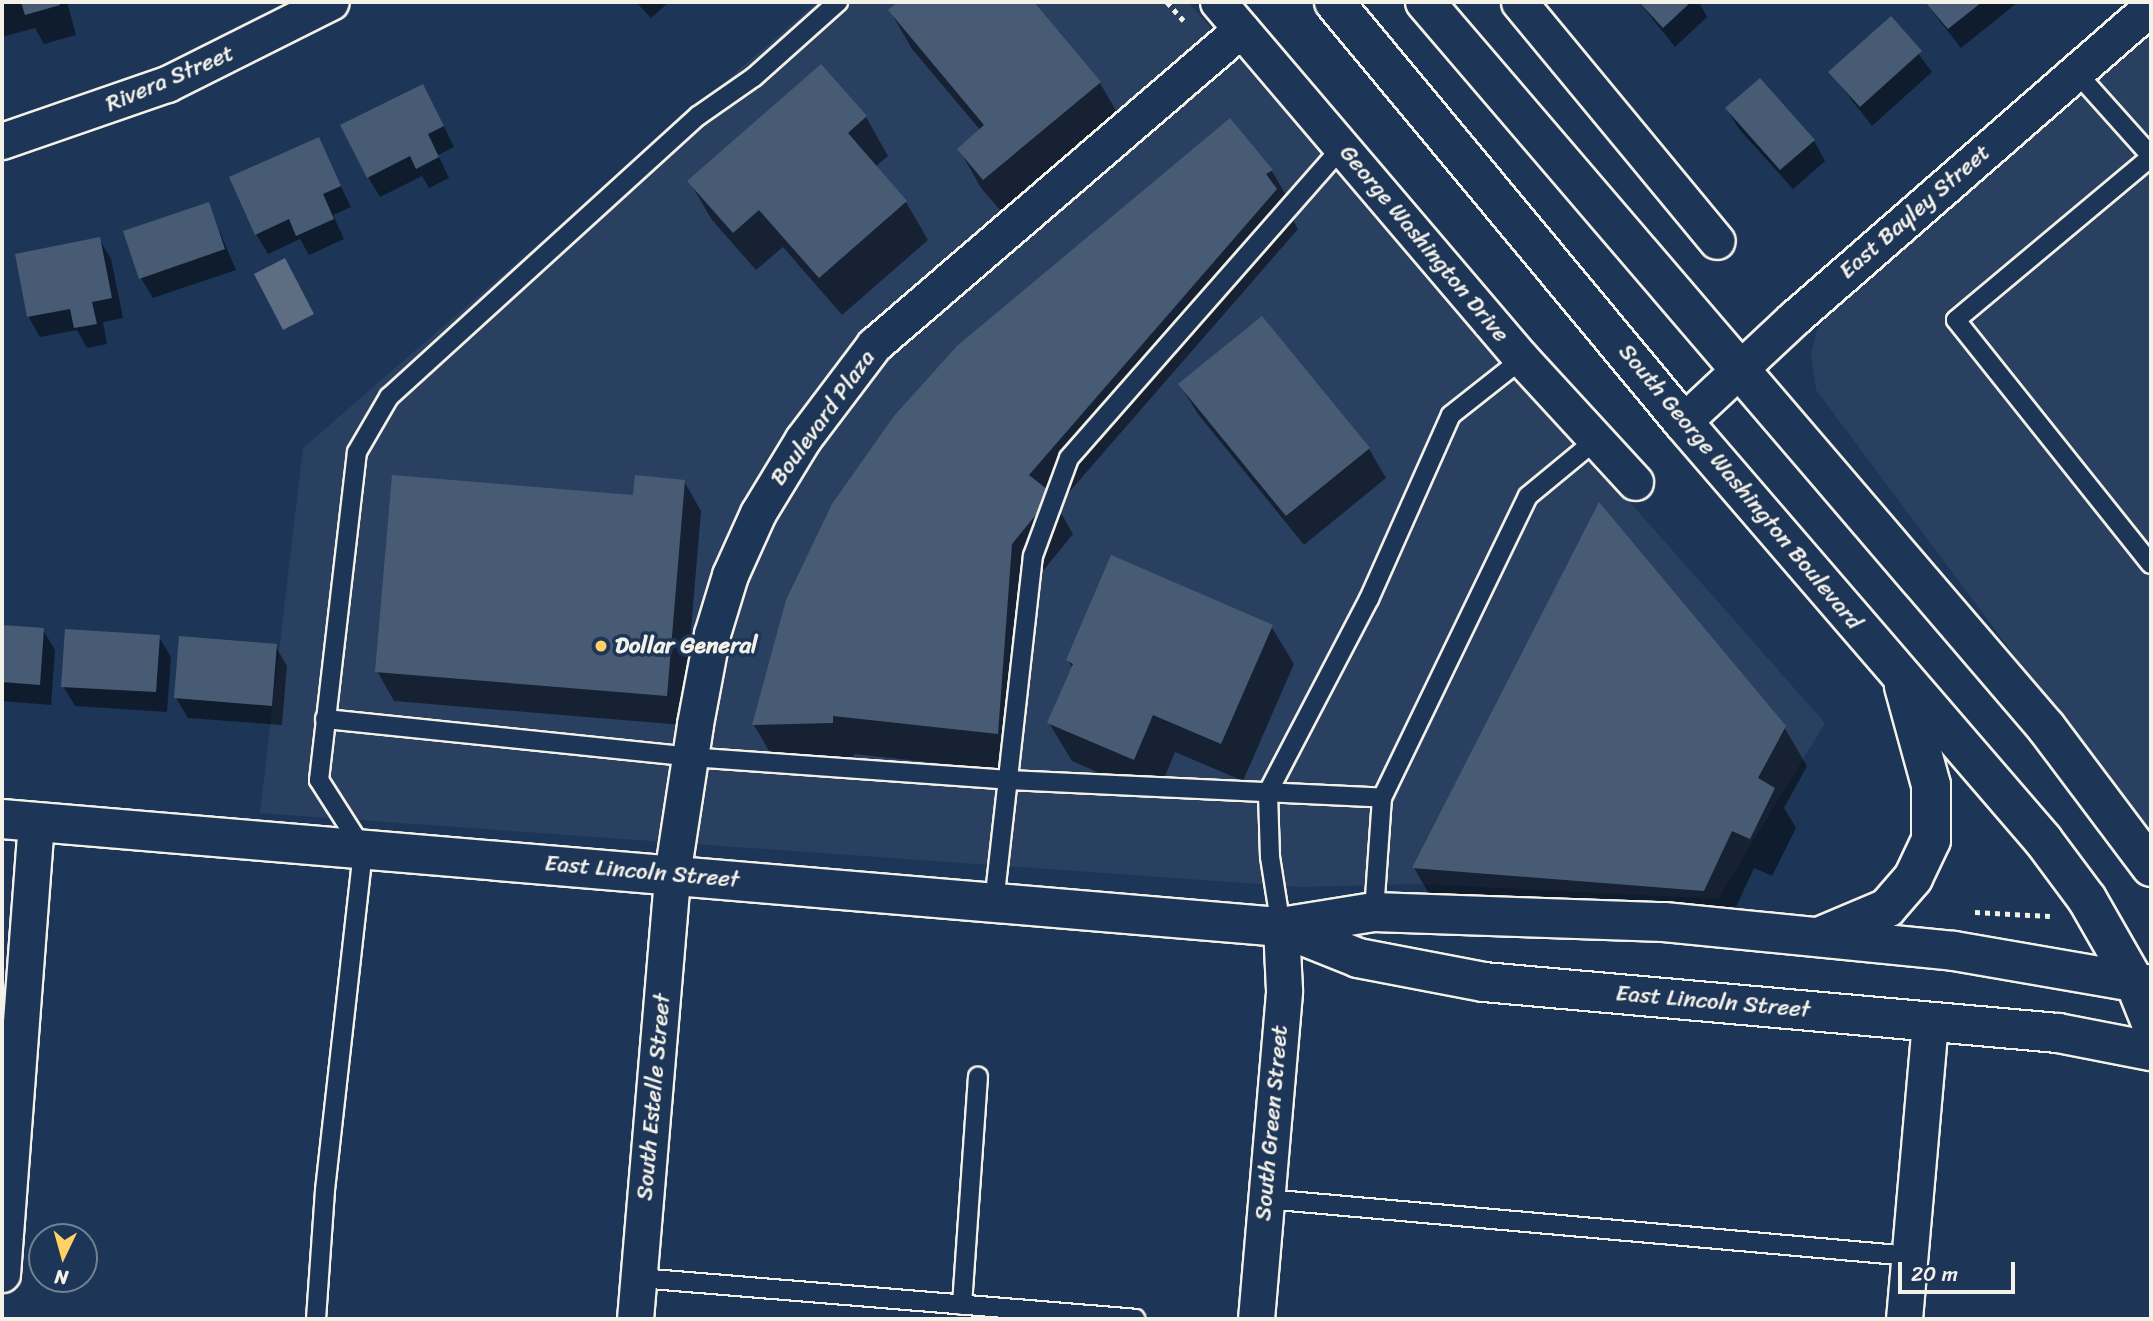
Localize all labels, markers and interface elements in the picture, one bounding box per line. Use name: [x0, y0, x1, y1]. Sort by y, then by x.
street label: Rivera Street: [102, 40, 238, 118]
street label: George Washington Drive: [1333, 139, 1515, 349]
street label: East Bayley Street: [1834, 139, 1996, 285]
street label: South George Washington Boulevard: [1612, 338, 1868, 636]
street label: Boulevard Plaza: [765, 345, 881, 491]
place label: Dollar General: [615, 632, 758, 660]
marker: Dollar General: [593, 638, 609, 654]
street label: East Lincoln Street: [544, 850, 740, 894]
street label: East Lincoln Street: [1615, 980, 1811, 1024]
street label: South Estelle Street: [631, 991, 677, 1203]
street label: South Green Street: [1250, 1023, 1294, 1223]
north arrow: [28, 1223, 98, 1293]
scale bar: [1901, 1248, 2018, 1292]
text: 20 m: [1911, 1255, 1958, 1293]
text: N: [53, 1260, 69, 1294]

